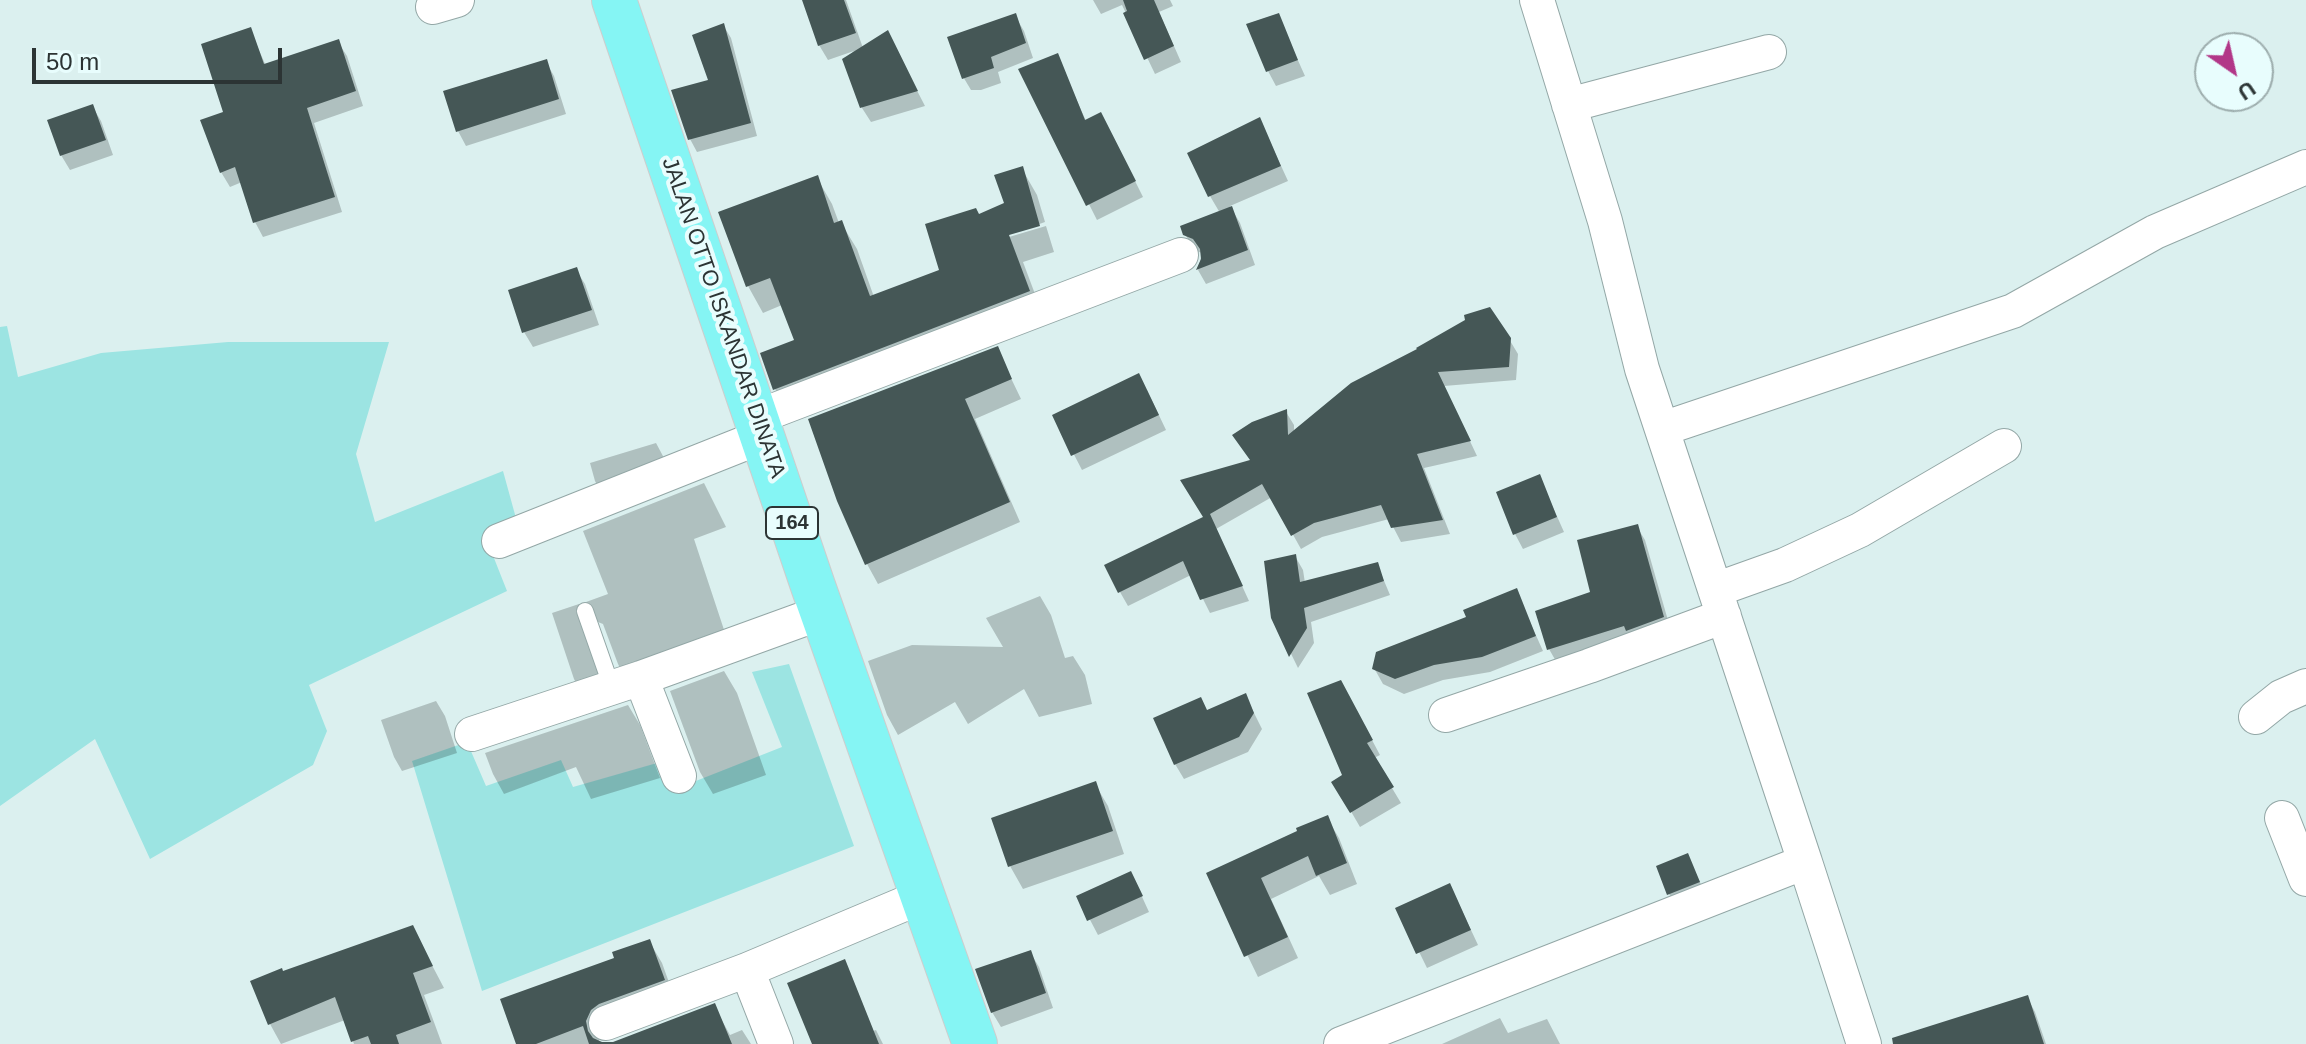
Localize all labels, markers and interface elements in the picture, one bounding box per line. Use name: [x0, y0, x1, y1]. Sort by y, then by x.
scale bar: [36, 32, 286, 82]
north arrow: [2194, 32, 2274, 112]
text: 50 m: [46, 48, 99, 75]
text: U: [2233, 76, 2260, 105]
street label: JALAN OTTO ISKANDAR DINATA: [656, 154, 790, 482]
road number: 164: [766, 507, 818, 539]

